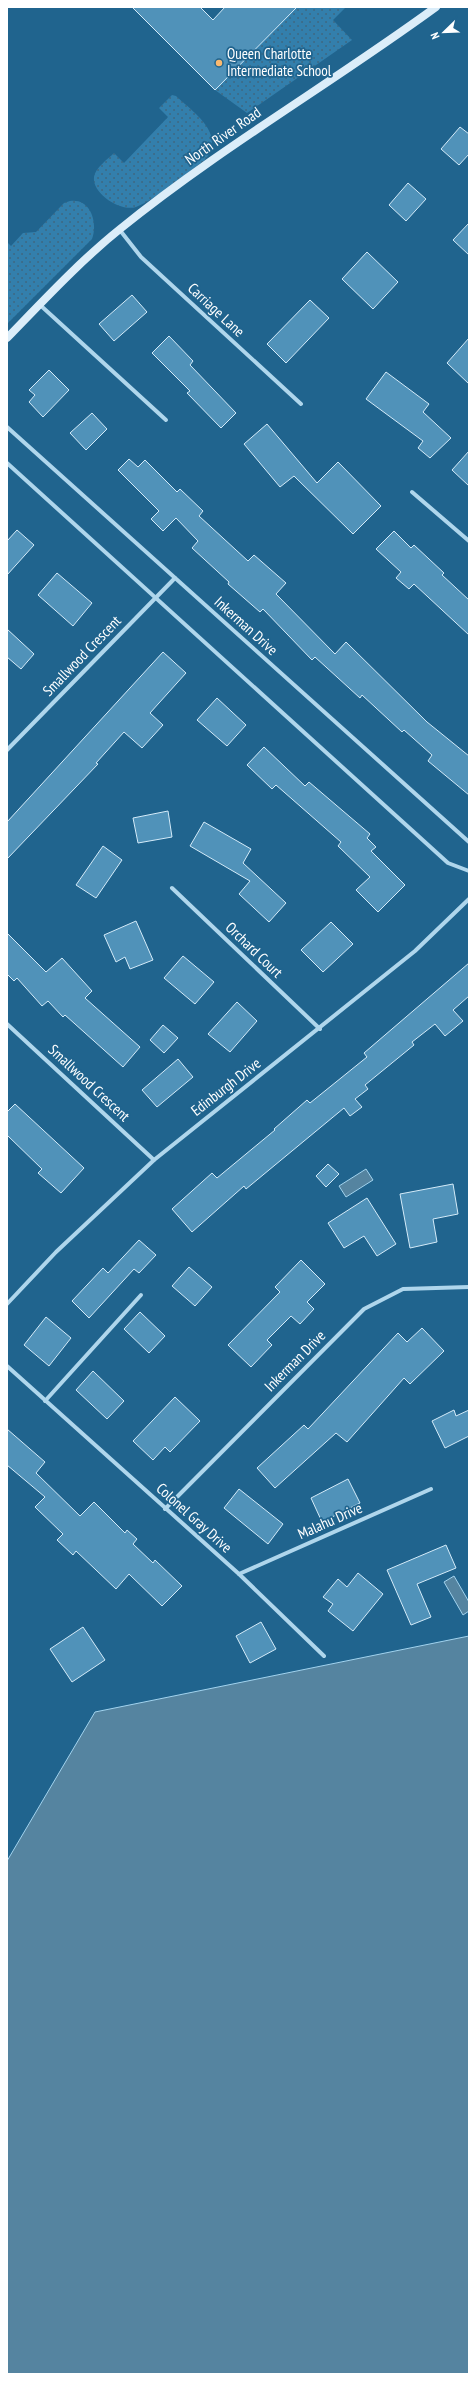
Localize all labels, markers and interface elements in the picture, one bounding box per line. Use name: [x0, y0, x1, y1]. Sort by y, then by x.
north arrow: [424, 12, 464, 52]
text: N: [427, 30, 442, 41]
place label: Queen Charlotte Intermediate School: [227, 44, 332, 80]
marker: Queen Charlotte Intermediate School: [214, 58, 224, 68]
street label: North River Road: [181, 102, 264, 169]
street label: Carriage Lane: [184, 279, 249, 341]
street label: Inkerman Drive: [211, 592, 282, 659]
street label: Smallwood Crescent: [38, 611, 125, 700]
street label: Orchard Court: [222, 918, 287, 982]
street label: Smallwood Crescent: [45, 1040, 134, 1125]
street label: Edinburgh Drive: [187, 1053, 264, 1120]
street label: Inkerman Drive: [260, 1326, 329, 1395]
street label: Colonel Gray Drive: [152, 1479, 236, 1557]
street label: Malahu Drive: [295, 1498, 365, 1543]

